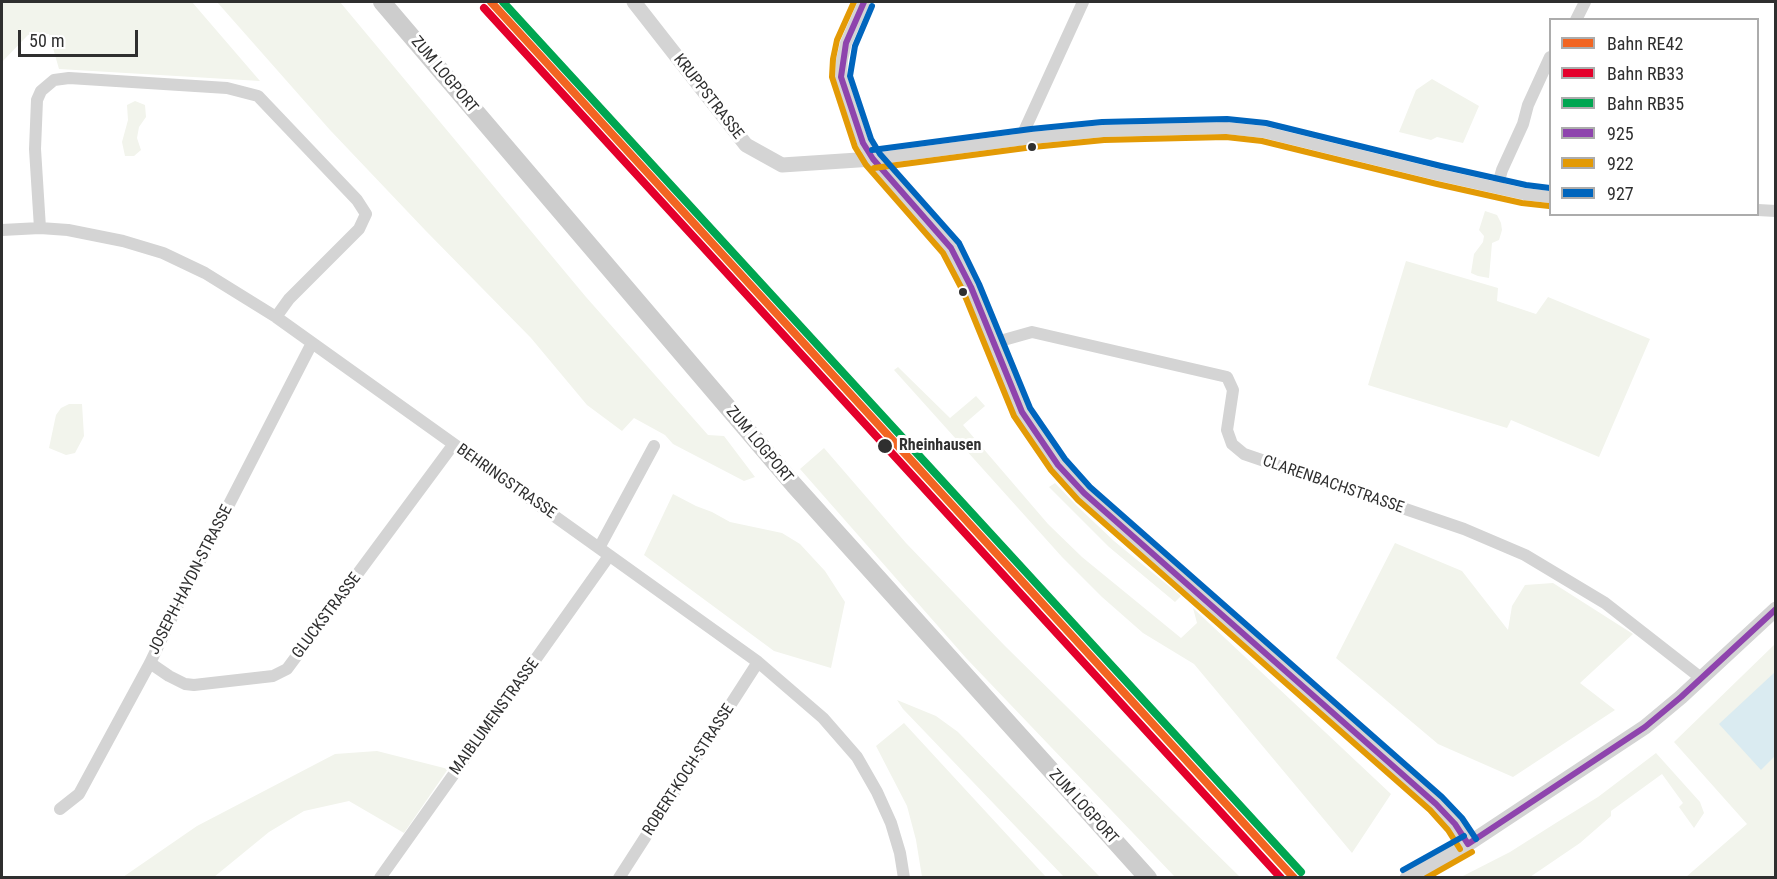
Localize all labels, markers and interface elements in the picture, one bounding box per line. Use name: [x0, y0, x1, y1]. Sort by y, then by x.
scale bar: [21, 18, 141, 56]
legend: [1549, 18, 1759, 216]
text: 50 m: [29, 30, 64, 51]
street label: ZUM LOGPORT: [406, 33, 482, 117]
text: Bahn RE42: [1607, 33, 1683, 54]
street label: KRUPPSTRASSE: [669, 51, 747, 143]
text: Bahn RB33: [1607, 63, 1684, 84]
text: Bahn RB35: [1607, 93, 1684, 114]
text: 925: [1607, 123, 1634, 144]
unlabelled marker: [1026, 141, 1038, 153]
text: 922: [1607, 153, 1634, 174]
text: 927: [1607, 183, 1634, 204]
unlabelled marker: [957, 286, 969, 298]
street label: ZUM LOGPORT: [721, 403, 797, 487]
place label: Rheinhausen: [899, 436, 981, 456]
marker: Rheinhausen: [876, 437, 894, 455]
street label: BEHRINGSTRASSE: [452, 440, 560, 524]
street label: CLARENBACHSTRASSE: [1260, 452, 1406, 518]
street label: JOSEPH-HAYDN-STRASSE: [145, 502, 237, 658]
street label: GLUCKSTRASSE: [289, 569, 365, 663]
street label: MAIBLUMENSTRASSE: [446, 655, 544, 779]
street label: ROBERT-KOCH-STRASSE: [639, 701, 739, 839]
street label: ZUM LOGPORT: [1044, 766, 1122, 848]

